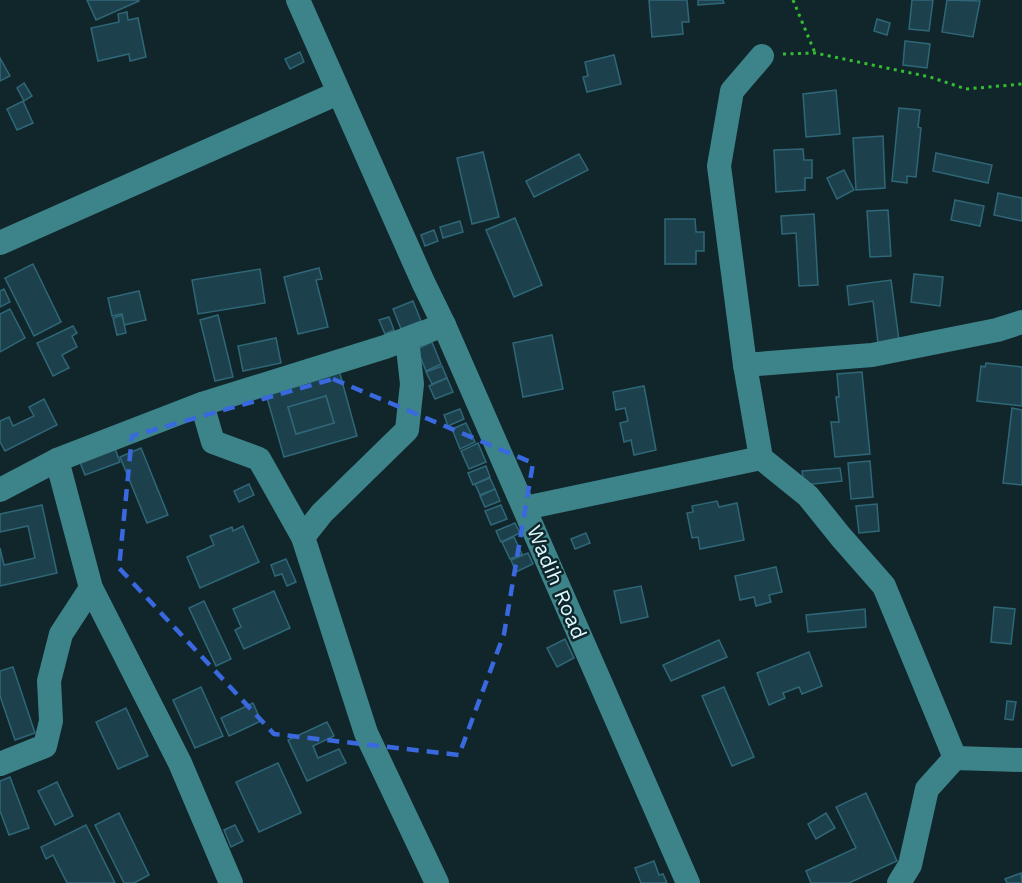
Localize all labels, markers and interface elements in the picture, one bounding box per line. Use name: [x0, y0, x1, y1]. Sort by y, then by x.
street label: Wadih Road: [522, 521, 592, 643]

